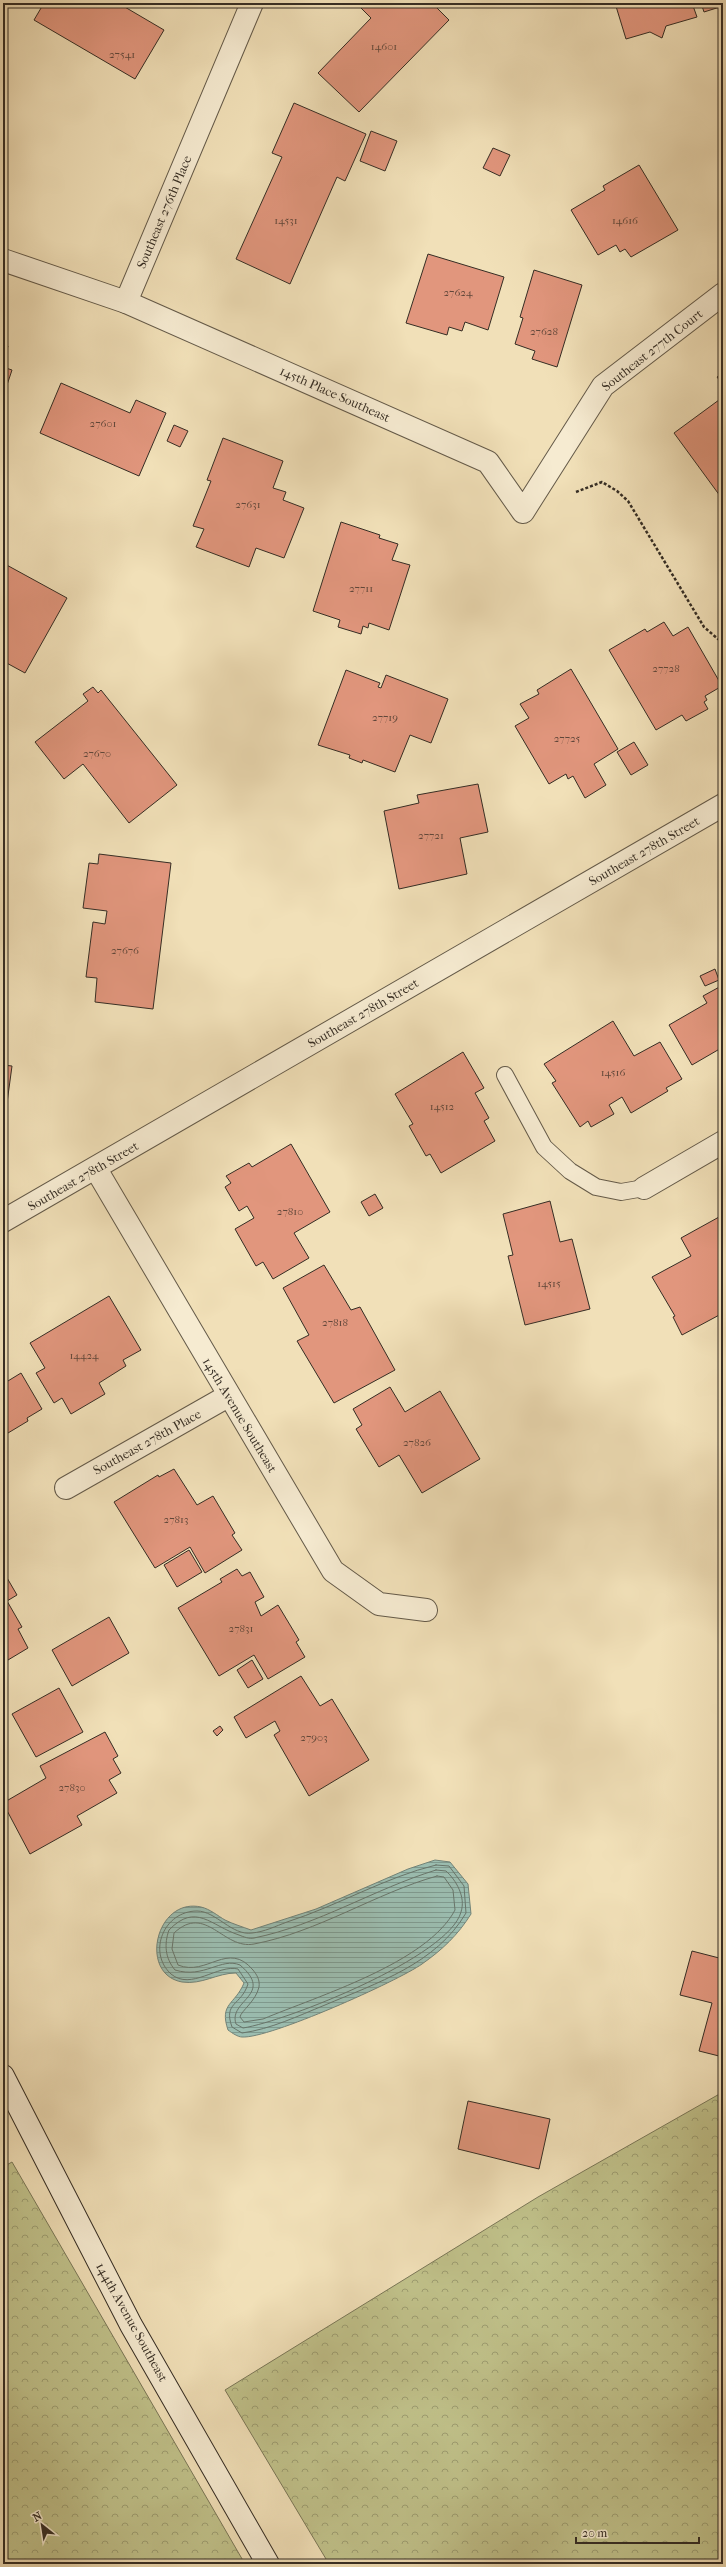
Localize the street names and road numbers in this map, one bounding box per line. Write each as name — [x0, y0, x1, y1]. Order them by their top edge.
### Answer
street label: Southeast 276th Place — [133, 153, 195, 271]
street label: Southeast 277th Court — [599, 306, 706, 394]
street label: 145th Place Southeast — [278, 363, 393, 425]
street label: Southeast 278th Street — [586, 813, 702, 889]
street label: Southeast 278th Street — [305, 975, 421, 1051]
street label: Southeast 278th Street — [25, 1138, 141, 1214]
street label: 145th Avenue Southeast — [200, 1355, 280, 1475]
street label: Southeast 278th Place — [91, 1406, 204, 1478]
street label: 144th Avenue Southeast — [93, 2260, 171, 2384]

